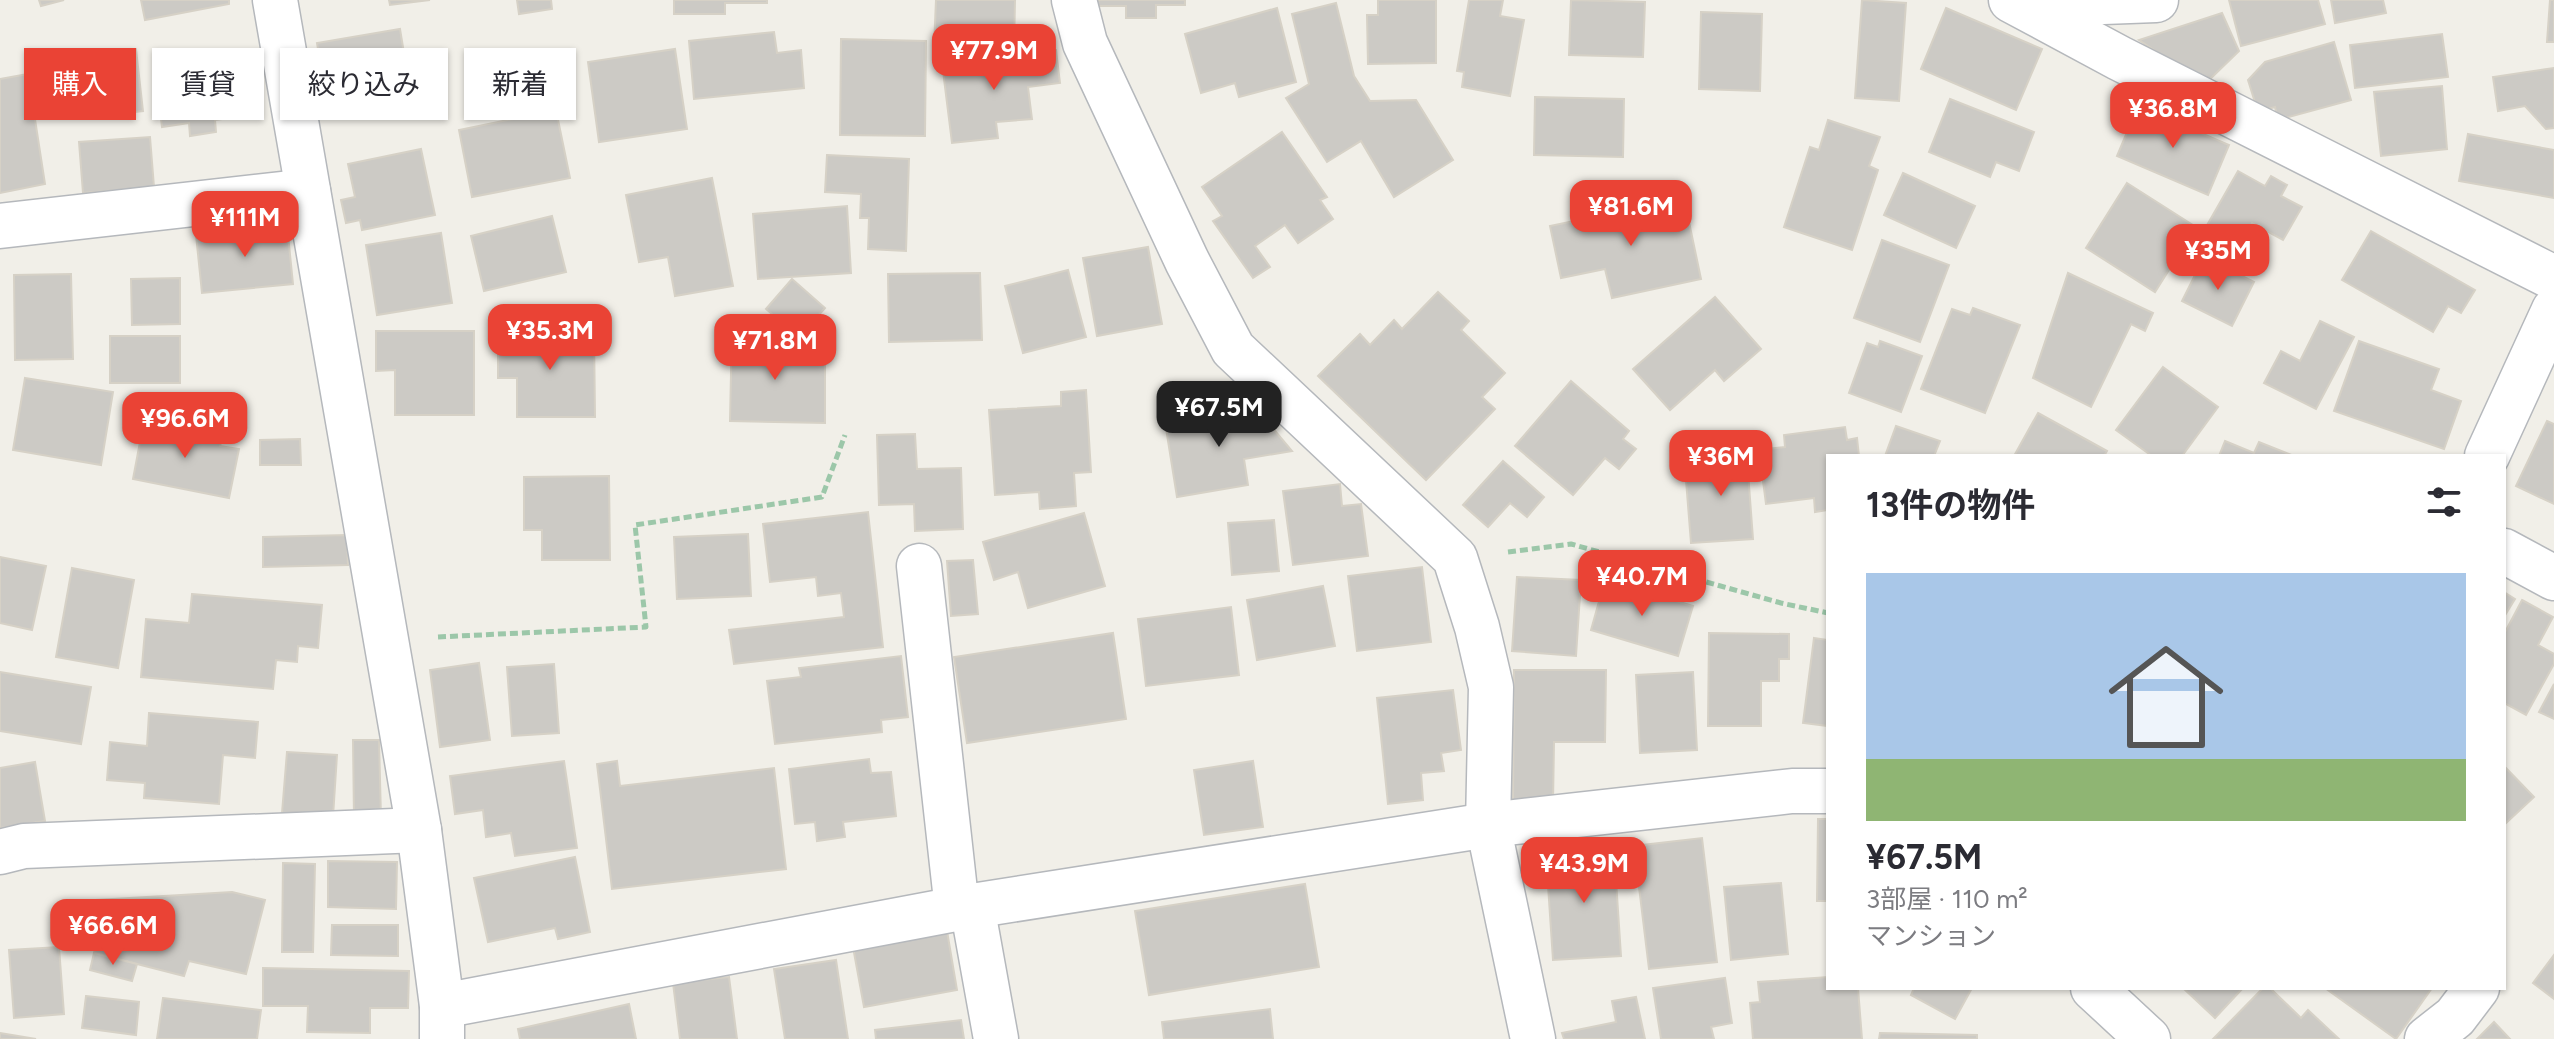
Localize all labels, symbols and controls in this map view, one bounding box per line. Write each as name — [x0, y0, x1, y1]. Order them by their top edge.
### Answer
pin: ¥77.9M — [929, 24, 1059, 92]
text: ¥77.9M — [950, 34, 1038, 66]
chip: 購入 — [24, 48, 136, 120]
chip: 賃貸 — [152, 48, 264, 120]
chip: 絞り込み — [280, 48, 448, 120]
chip: 新着 — [464, 48, 576, 120]
pin: ¥36.8M — [2108, 82, 2238, 150]
text: ¥36.8M — [2128, 92, 2218, 124]
pin: ¥81.6M — [1566, 180, 1696, 248]
text: ¥81.6M — [1588, 190, 1674, 222]
pin: ¥111M — [189, 191, 301, 259]
text: ¥111M — [210, 201, 280, 233]
pin: ¥35M — [2171, 224, 2265, 292]
text: ¥35M — [2184, 234, 2252, 266]
pin: ¥35.3M — [485, 304, 615, 372]
text: ¥35.3M — [506, 314, 594, 346]
pin: ¥71.8M — [710, 314, 840, 382]
text: ¥71.8M — [732, 324, 818, 356]
pin: ¥67.5M — [1154, 381, 1284, 449]
text: ¥67.5M — [1175, 391, 1263, 423]
pin: ¥96.6M — [120, 392, 250, 460]
text: ¥96.6M — [140, 402, 230, 434]
pin: ¥36M — [1674, 430, 1768, 498]
text: ¥36M — [1687, 440, 1755, 472]
icon: filters — [2422, 480, 2466, 524]
text: 13件の物件 — [1866, 485, 2035, 526]
pin: ¥40.7M — [1577, 550, 1707, 618]
text: ¥40.7M — [1596, 560, 1688, 592]
icon: home — [2094, 625, 2238, 769]
pin: ¥43.9M — [1519, 837, 1649, 905]
text: ¥67.5M — [1866, 837, 1982, 878]
text: ¥43.9M — [1539, 847, 1629, 879]
text: 3部屋 · 110 m² — [1866, 883, 2028, 915]
pin: ¥66.6M — [48, 899, 178, 967]
text: ¥66.6M — [68, 909, 158, 941]
text: マンション — [1866, 920, 1996, 952]

